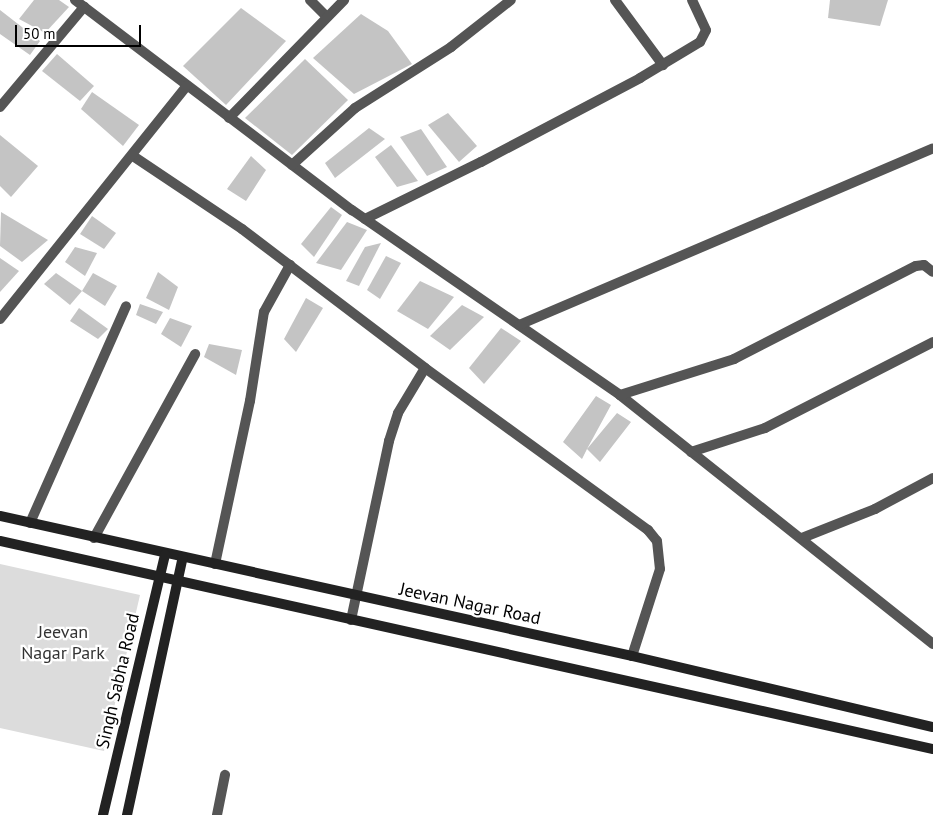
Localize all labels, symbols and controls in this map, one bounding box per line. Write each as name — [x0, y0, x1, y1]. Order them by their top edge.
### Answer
scale bar — [18, 15, 144, 47]
text: 50 m — [23, 24, 56, 43]
street label: Jeevan Nagar Road — [397, 578, 543, 630]
street label: Singh Sabha Road — [92, 611, 144, 751]
park label: Jeevan Nagar Park — [21, 622, 105, 664]

